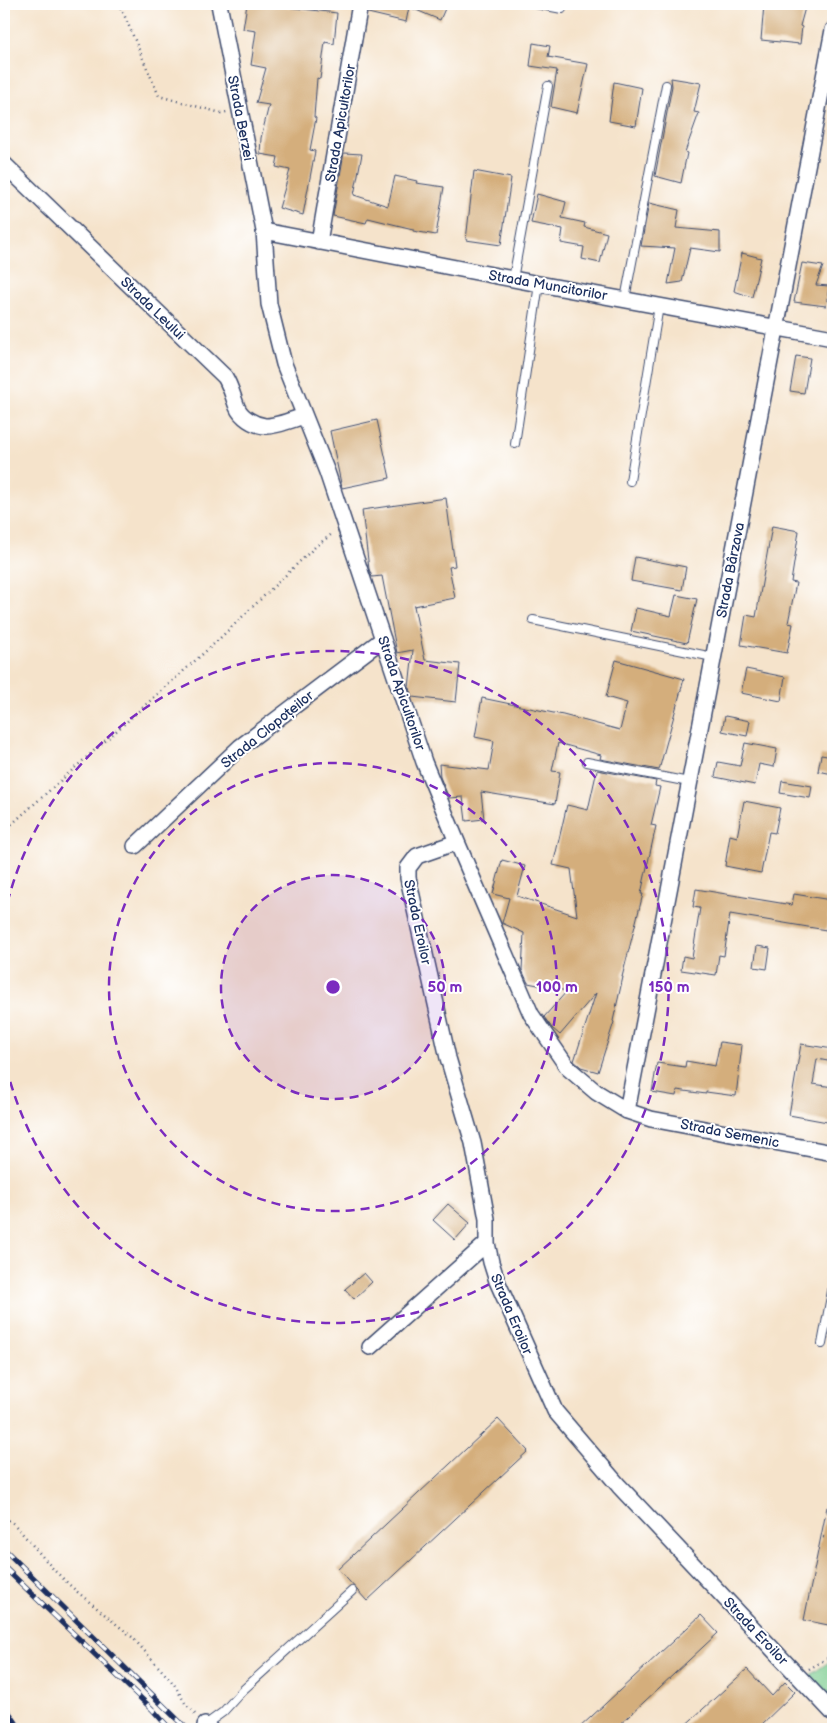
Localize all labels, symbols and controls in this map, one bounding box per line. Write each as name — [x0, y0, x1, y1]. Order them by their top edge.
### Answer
street label: Strada Apicultorilor — [322, 62, 359, 184]
street label: Strada Berzei — [224, 74, 257, 162]
street label: Strada Muncitorilor — [487, 267, 609, 304]
street label: Strada Leului — [117, 273, 188, 343]
street label: Strada Bârzava — [713, 521, 748, 619]
street label: Strada Apicultorilor — [374, 634, 429, 753]
street label: Strada Clopoțeilor — [218, 686, 318, 772]
street label: Strada Eroilor — [400, 878, 435, 967]
centre of rings — [324, 978, 342, 996]
text: 50 m — [428, 978, 463, 997]
text: 100 m — [536, 978, 578, 997]
text: 150 m — [648, 978, 690, 997]
street label: Strada Semenic — [679, 1116, 781, 1151]
street label: Strada Eroilor — [487, 1271, 537, 1358]
street label: Strada Eroilor — [720, 1594, 792, 1669]

